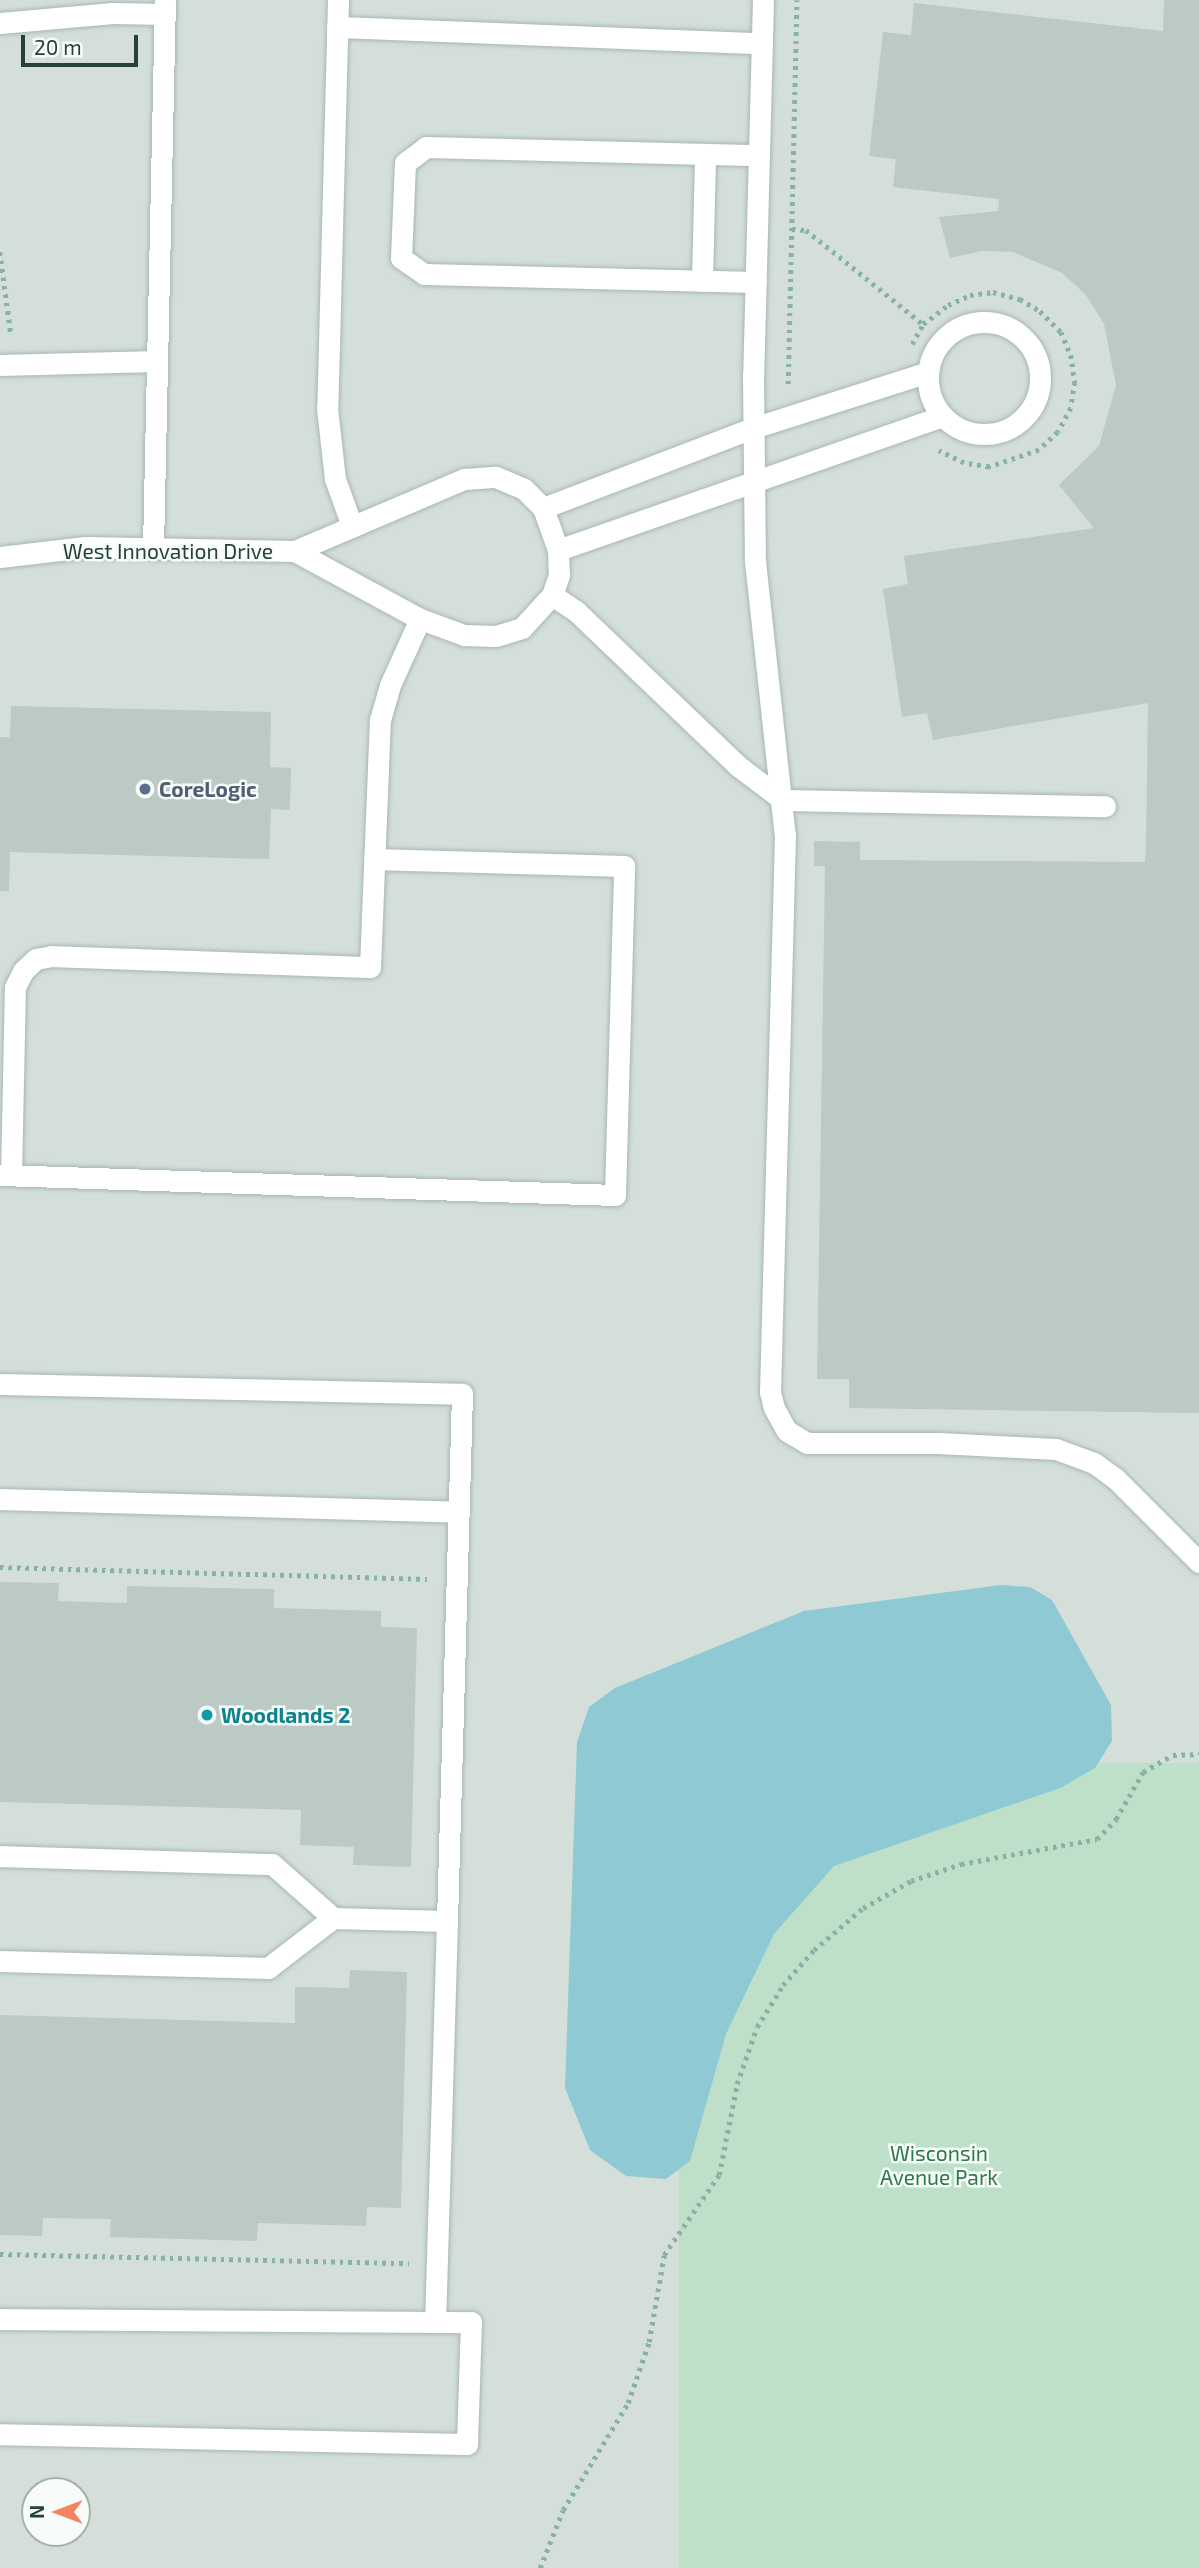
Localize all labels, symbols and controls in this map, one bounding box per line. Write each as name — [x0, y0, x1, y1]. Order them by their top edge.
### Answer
scale bar — [24, 21, 142, 65]
text: 20 m — [34, 34, 82, 59]
street label: West Innovation Drive — [63, 538, 273, 564]
place label: CoreLogic — [159, 776, 257, 802]
marker: CoreLogic — [137, 781, 153, 797]
place label: Woodlands 2 — [221, 1702, 350, 1728]
marker: Woodlands 2 — [199, 1707, 215, 1723]
park label: Wisconsin Avenue Park — [880, 2140, 998, 2190]
north arrow — [21, 2477, 91, 2547]
text: N — [25, 2505, 48, 2519]

